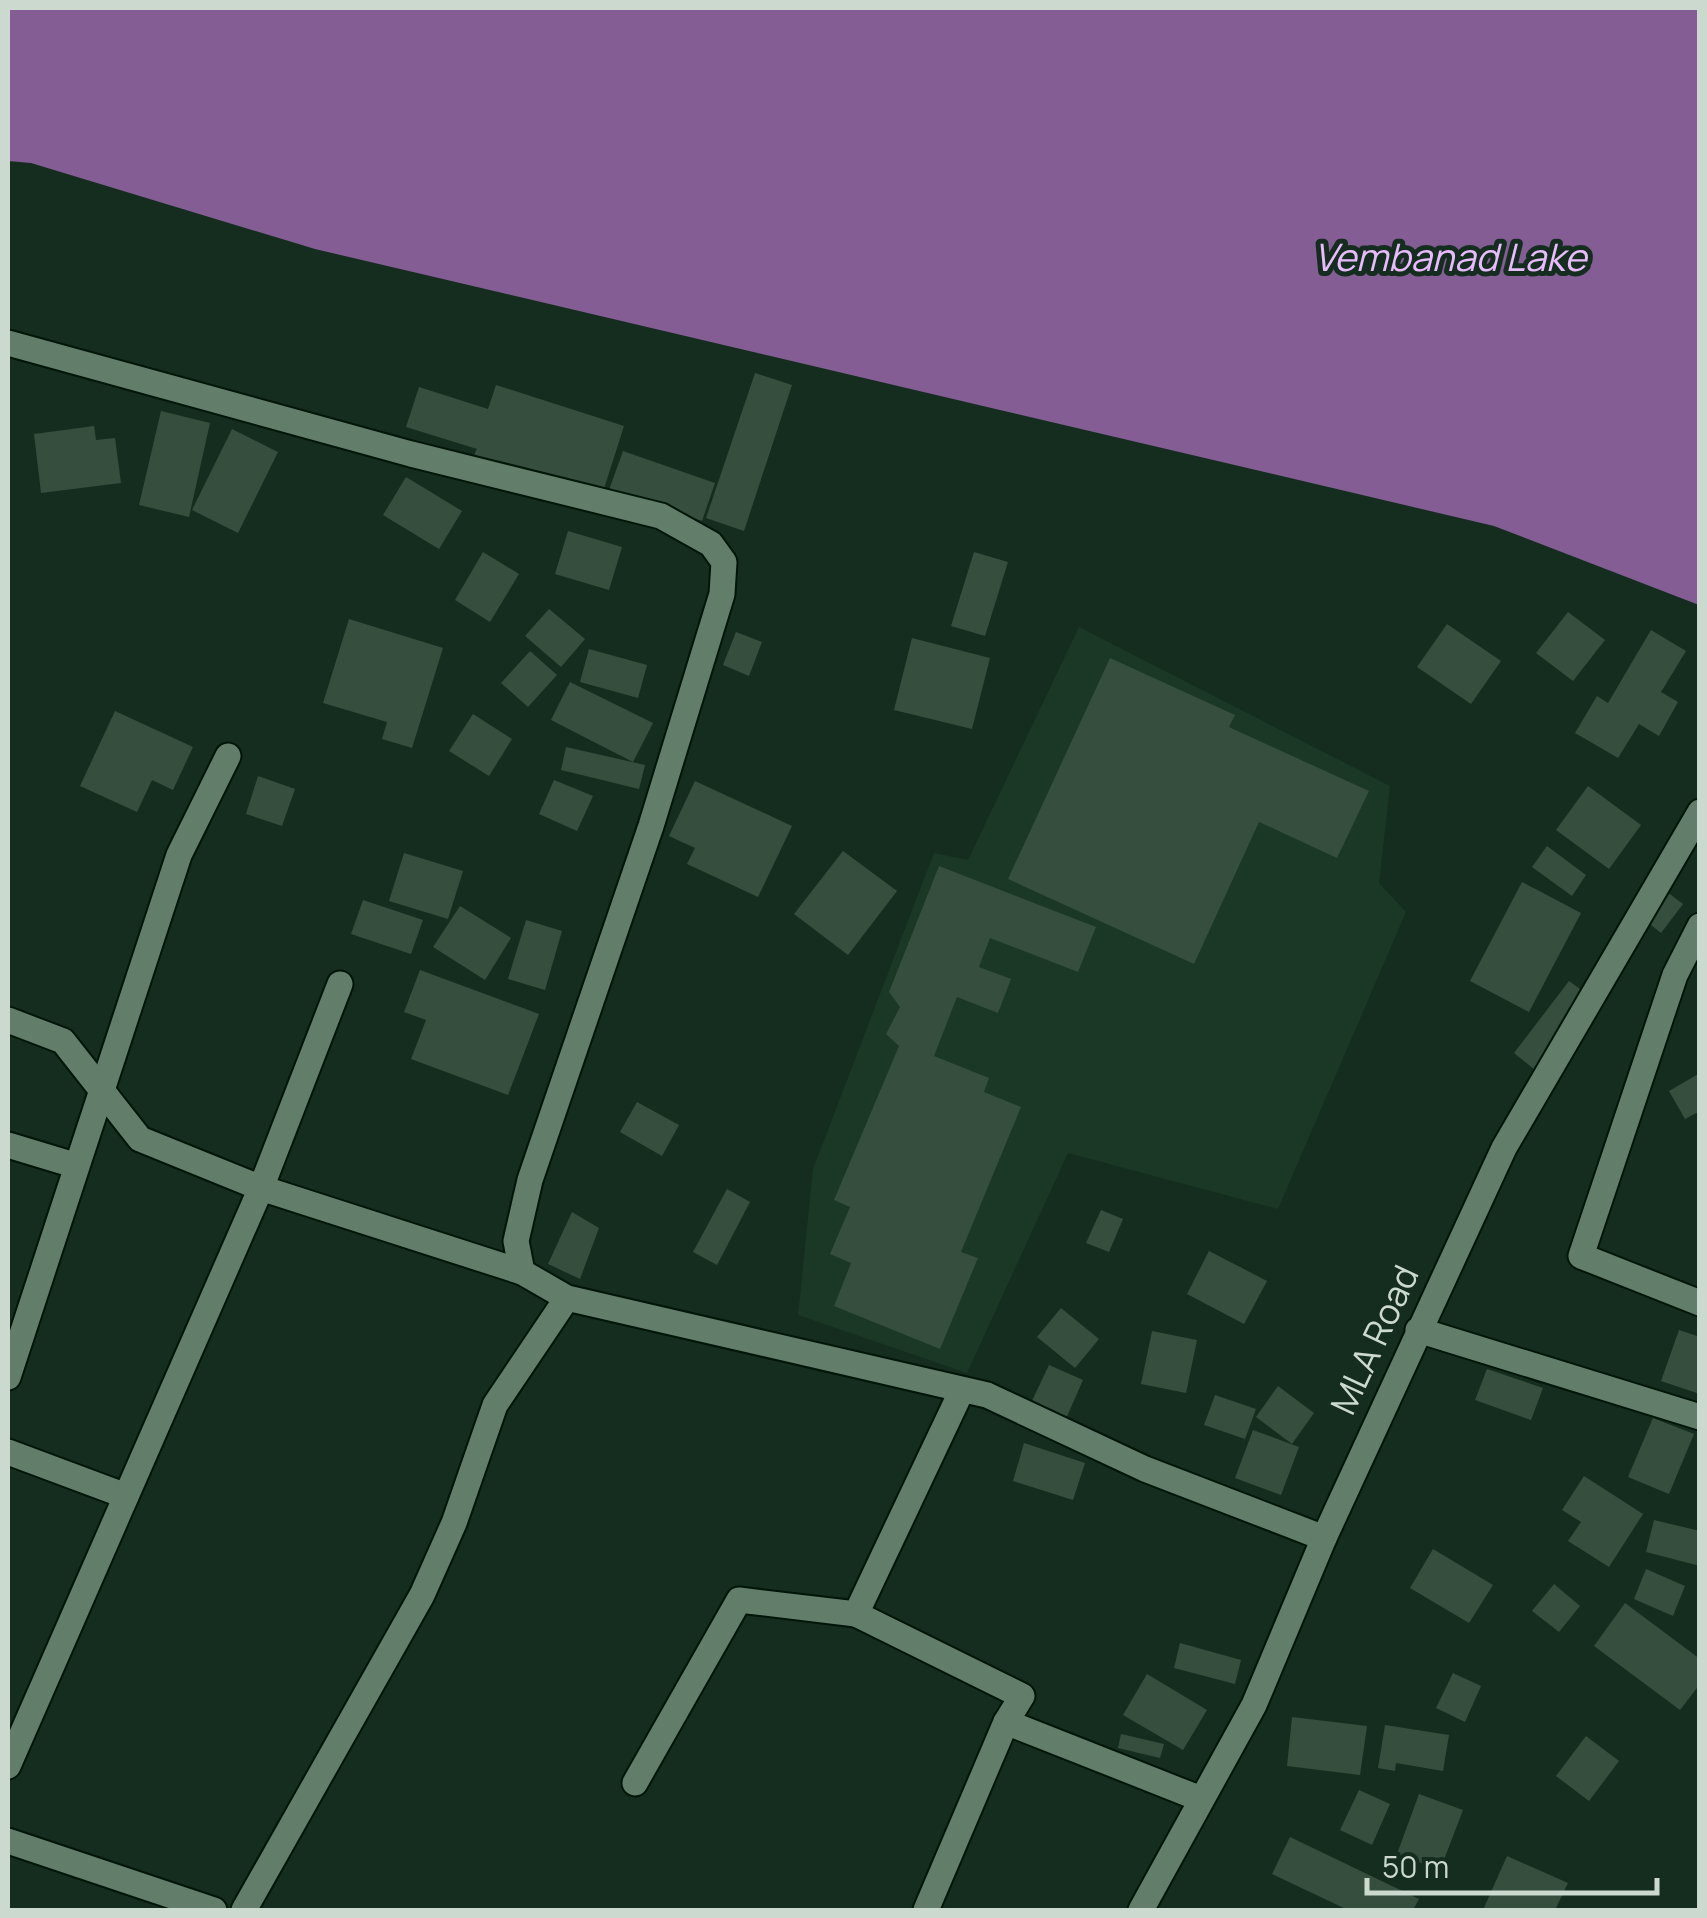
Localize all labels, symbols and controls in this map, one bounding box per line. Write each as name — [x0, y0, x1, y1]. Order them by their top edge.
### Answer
water label: Vembanad Lake — [1313, 230, 1589, 282]
street label: MLA Road — [1319, 1257, 1430, 1422]
scale bar — [1367, 1833, 1657, 1895]
text: 50 m — [1382, 1846, 1449, 1887]

